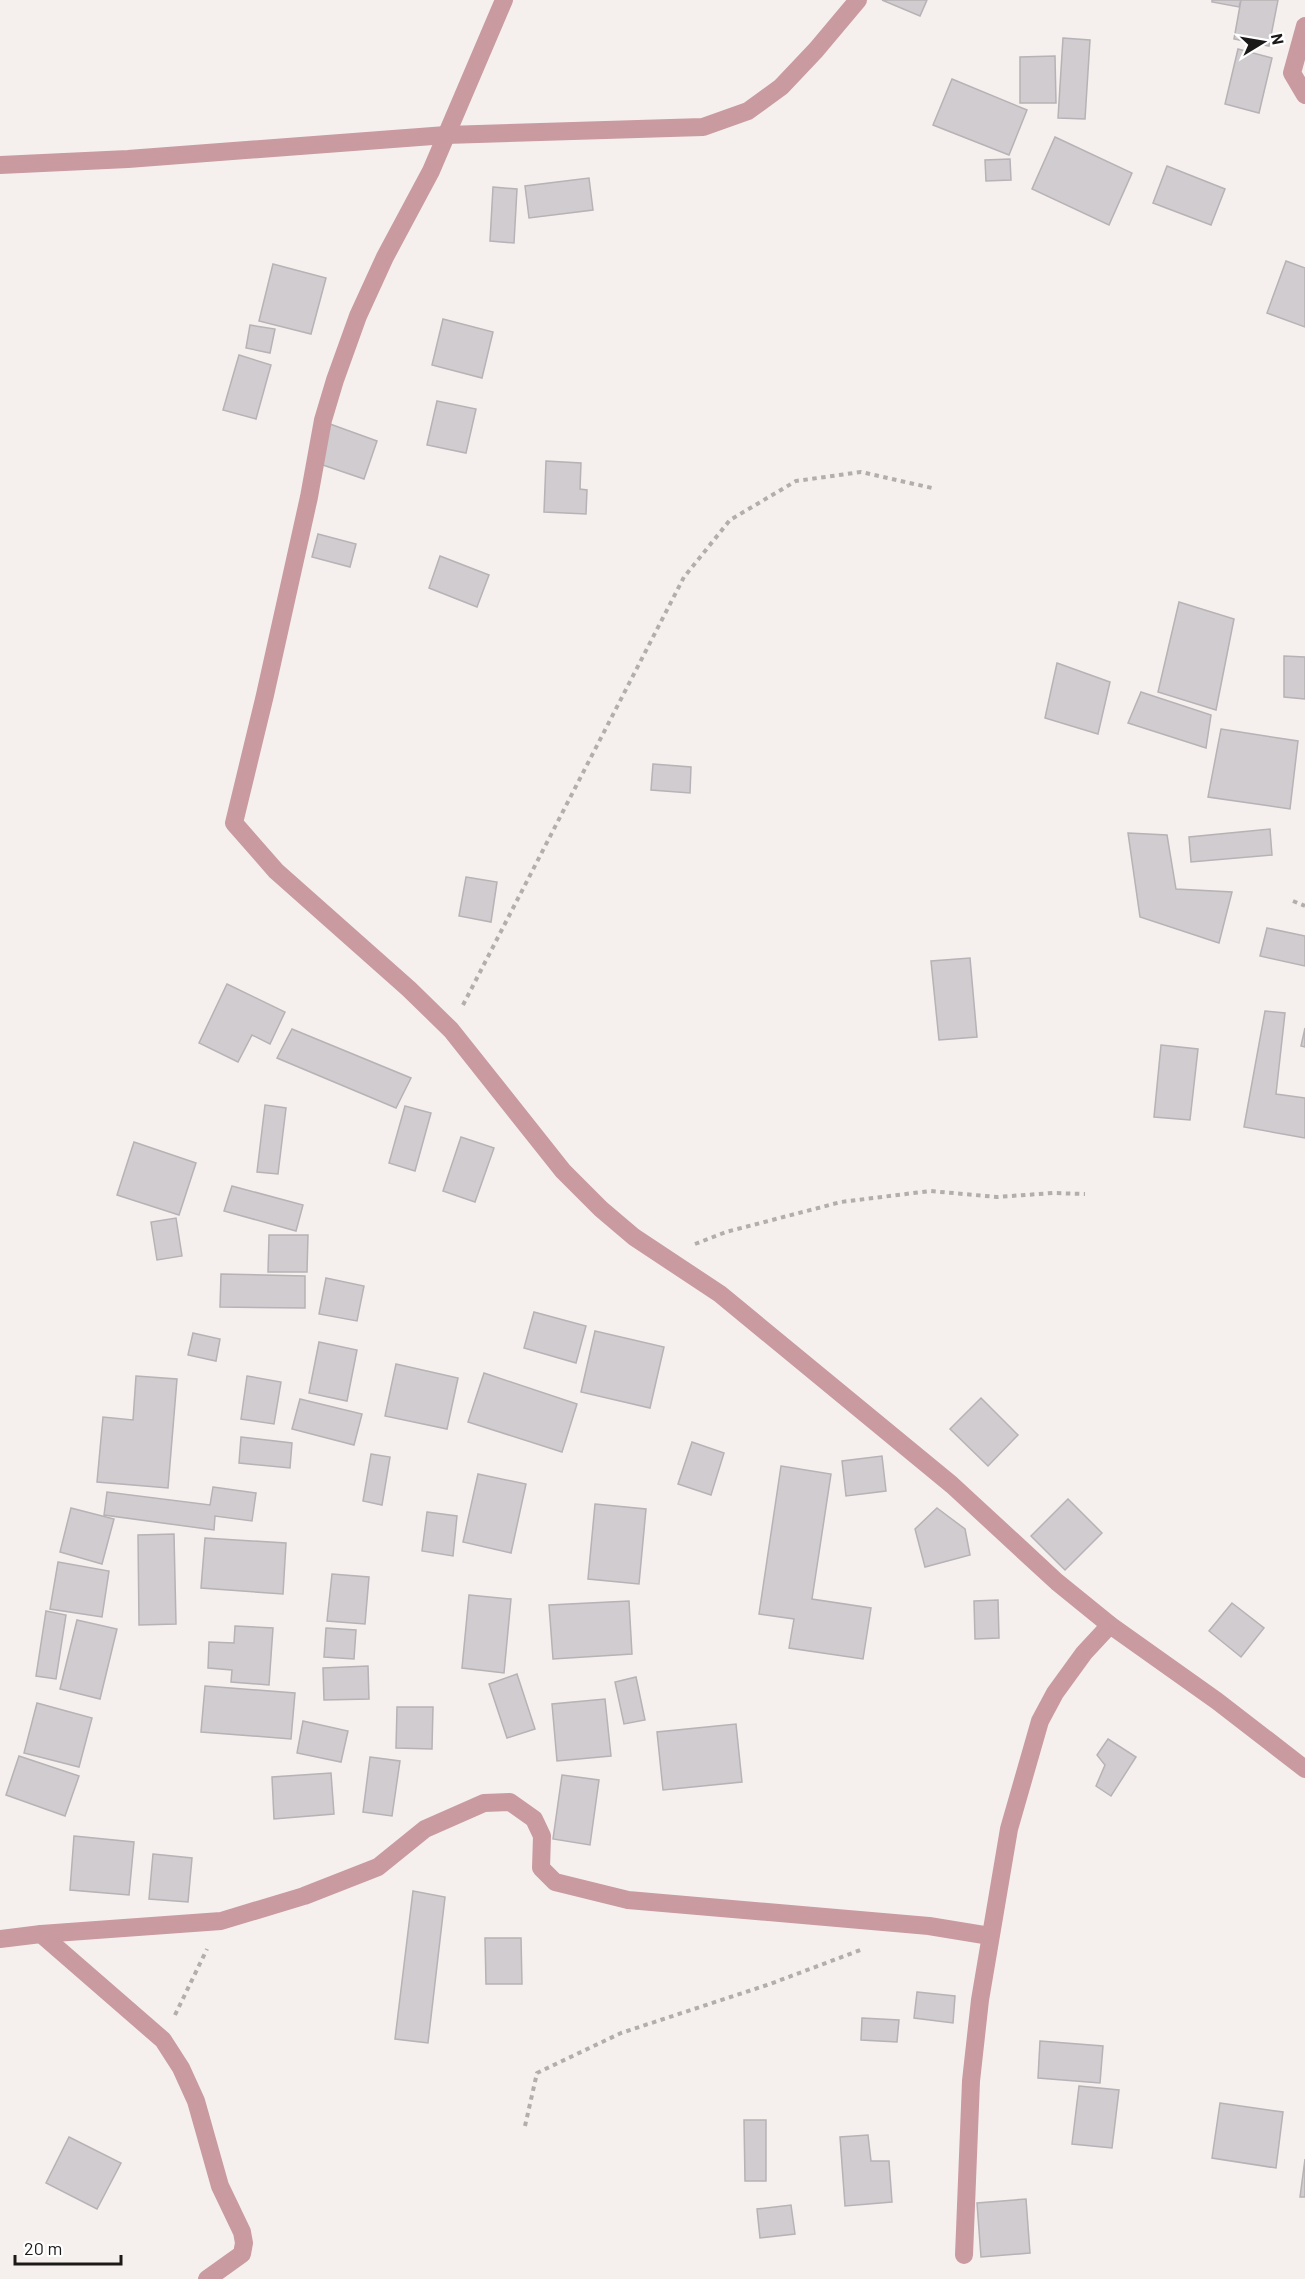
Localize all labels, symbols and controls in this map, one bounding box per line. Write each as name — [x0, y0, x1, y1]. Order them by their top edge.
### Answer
north arrow — [1233, 12, 1293, 72]
text: N — [1268, 32, 1289, 46]
scale bar — [15, 2228, 122, 2266]
text: 20 m — [24, 2237, 62, 2259]

